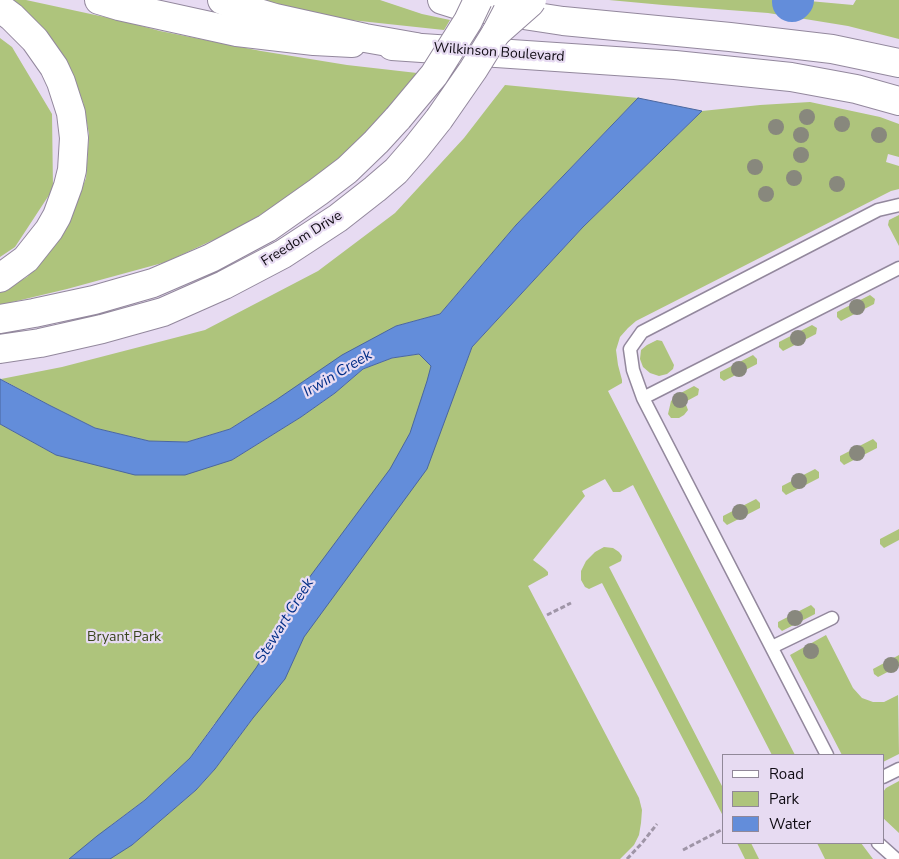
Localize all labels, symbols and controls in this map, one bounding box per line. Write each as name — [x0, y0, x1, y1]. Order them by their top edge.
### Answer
street label: Wilkinson Boulevard — [433, 40, 565, 66]
street label: Freedom Drive — [259, 207, 345, 271]
water label: Irwin Creek — [300, 346, 376, 402]
water label: Stewart Creek — [252, 575, 318, 667]
park label: Bryant Park — [87, 630, 161, 646]
legend — [722, 754, 884, 844]
text: Road — [769, 764, 804, 784]
text: Park — [769, 789, 799, 809]
text: Water — [769, 814, 811, 834]

